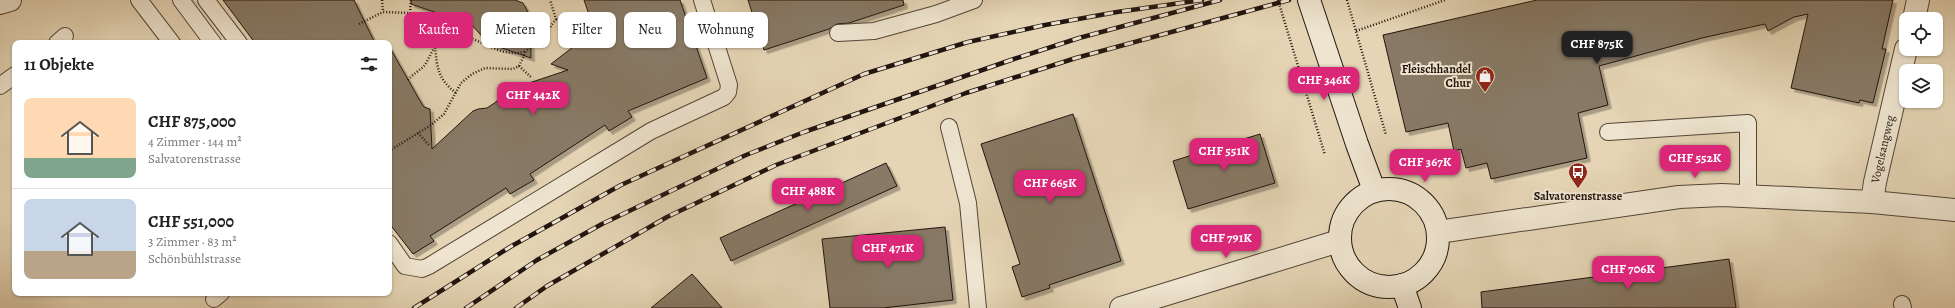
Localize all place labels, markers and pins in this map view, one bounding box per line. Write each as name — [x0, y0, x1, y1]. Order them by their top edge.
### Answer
pin: CHF 875K — [1556, 31, 1638, 65]
place label: Fleischhandel Chur — [1402, 61, 1472, 91]
shop icon: Fleischhandel Chur — [1474, 65, 1496, 93]
pin: CHF 346K — [1283, 67, 1365, 101]
pin: CHF 442K — [492, 82, 574, 116]
pin: CHF 551K — [1183, 138, 1265, 172]
pin: CHF 552K — [1654, 145, 1736, 179]
pin: CHF 367K — [1384, 149, 1466, 183]
bus stop icon: Salvatorenstrasse — [1567, 161, 1589, 189]
pin: CHF 665K — [1009, 170, 1091, 204]
pin: CHF 488K — [767, 178, 849, 212]
place label: Salvatorenstrasse — [1534, 188, 1623, 204]
pin: CHF 791K — [1185, 225, 1267, 259]
pin: CHF 471K — [847, 235, 929, 269]
pin: CHF 706K — [1587, 256, 1669, 290]

